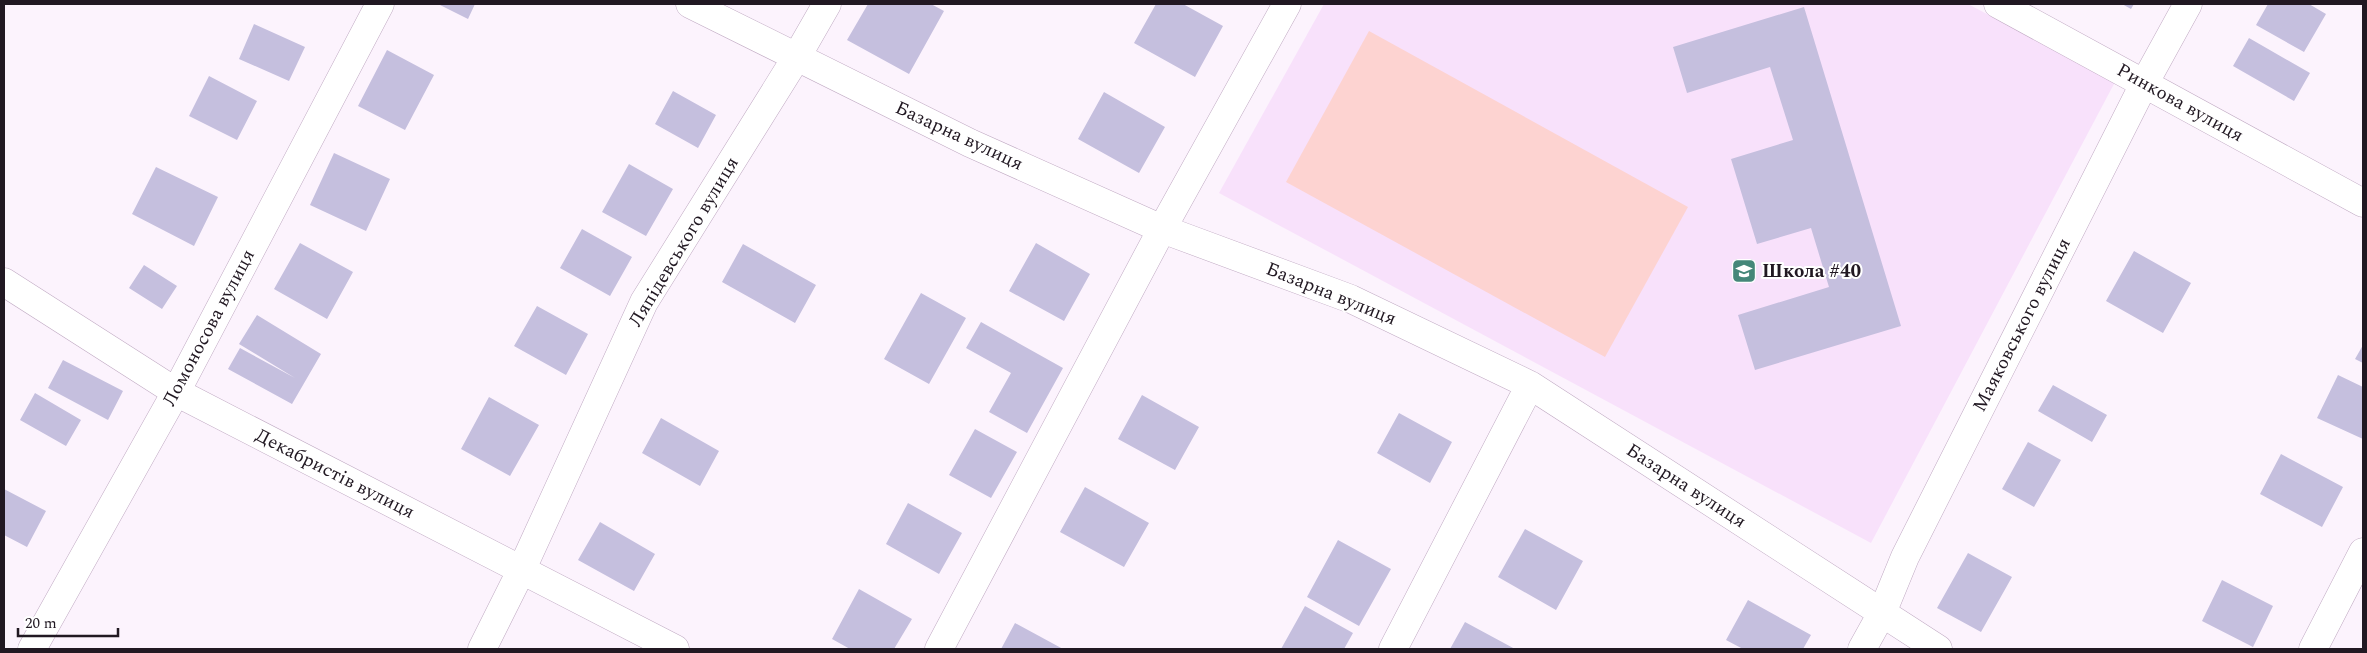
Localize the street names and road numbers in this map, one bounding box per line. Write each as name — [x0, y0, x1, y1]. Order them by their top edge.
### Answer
street label: Ринкова вулиця — [2111, 56, 2249, 150]
street label: Базарна вулиця — [890, 94, 1028, 178]
street label: Ляпідевського вулиця — [622, 151, 746, 333]
street label: Маяковського вулиця — [1965, 233, 2079, 417]
street label: Ломоносова вулиця — [155, 244, 263, 412]
street label: Базарна вулиця — [1261, 255, 1401, 333]
street label: Декабристів вулиця — [250, 421, 420, 527]
street label: Базарна вулиця — [1620, 436, 1752, 536]

